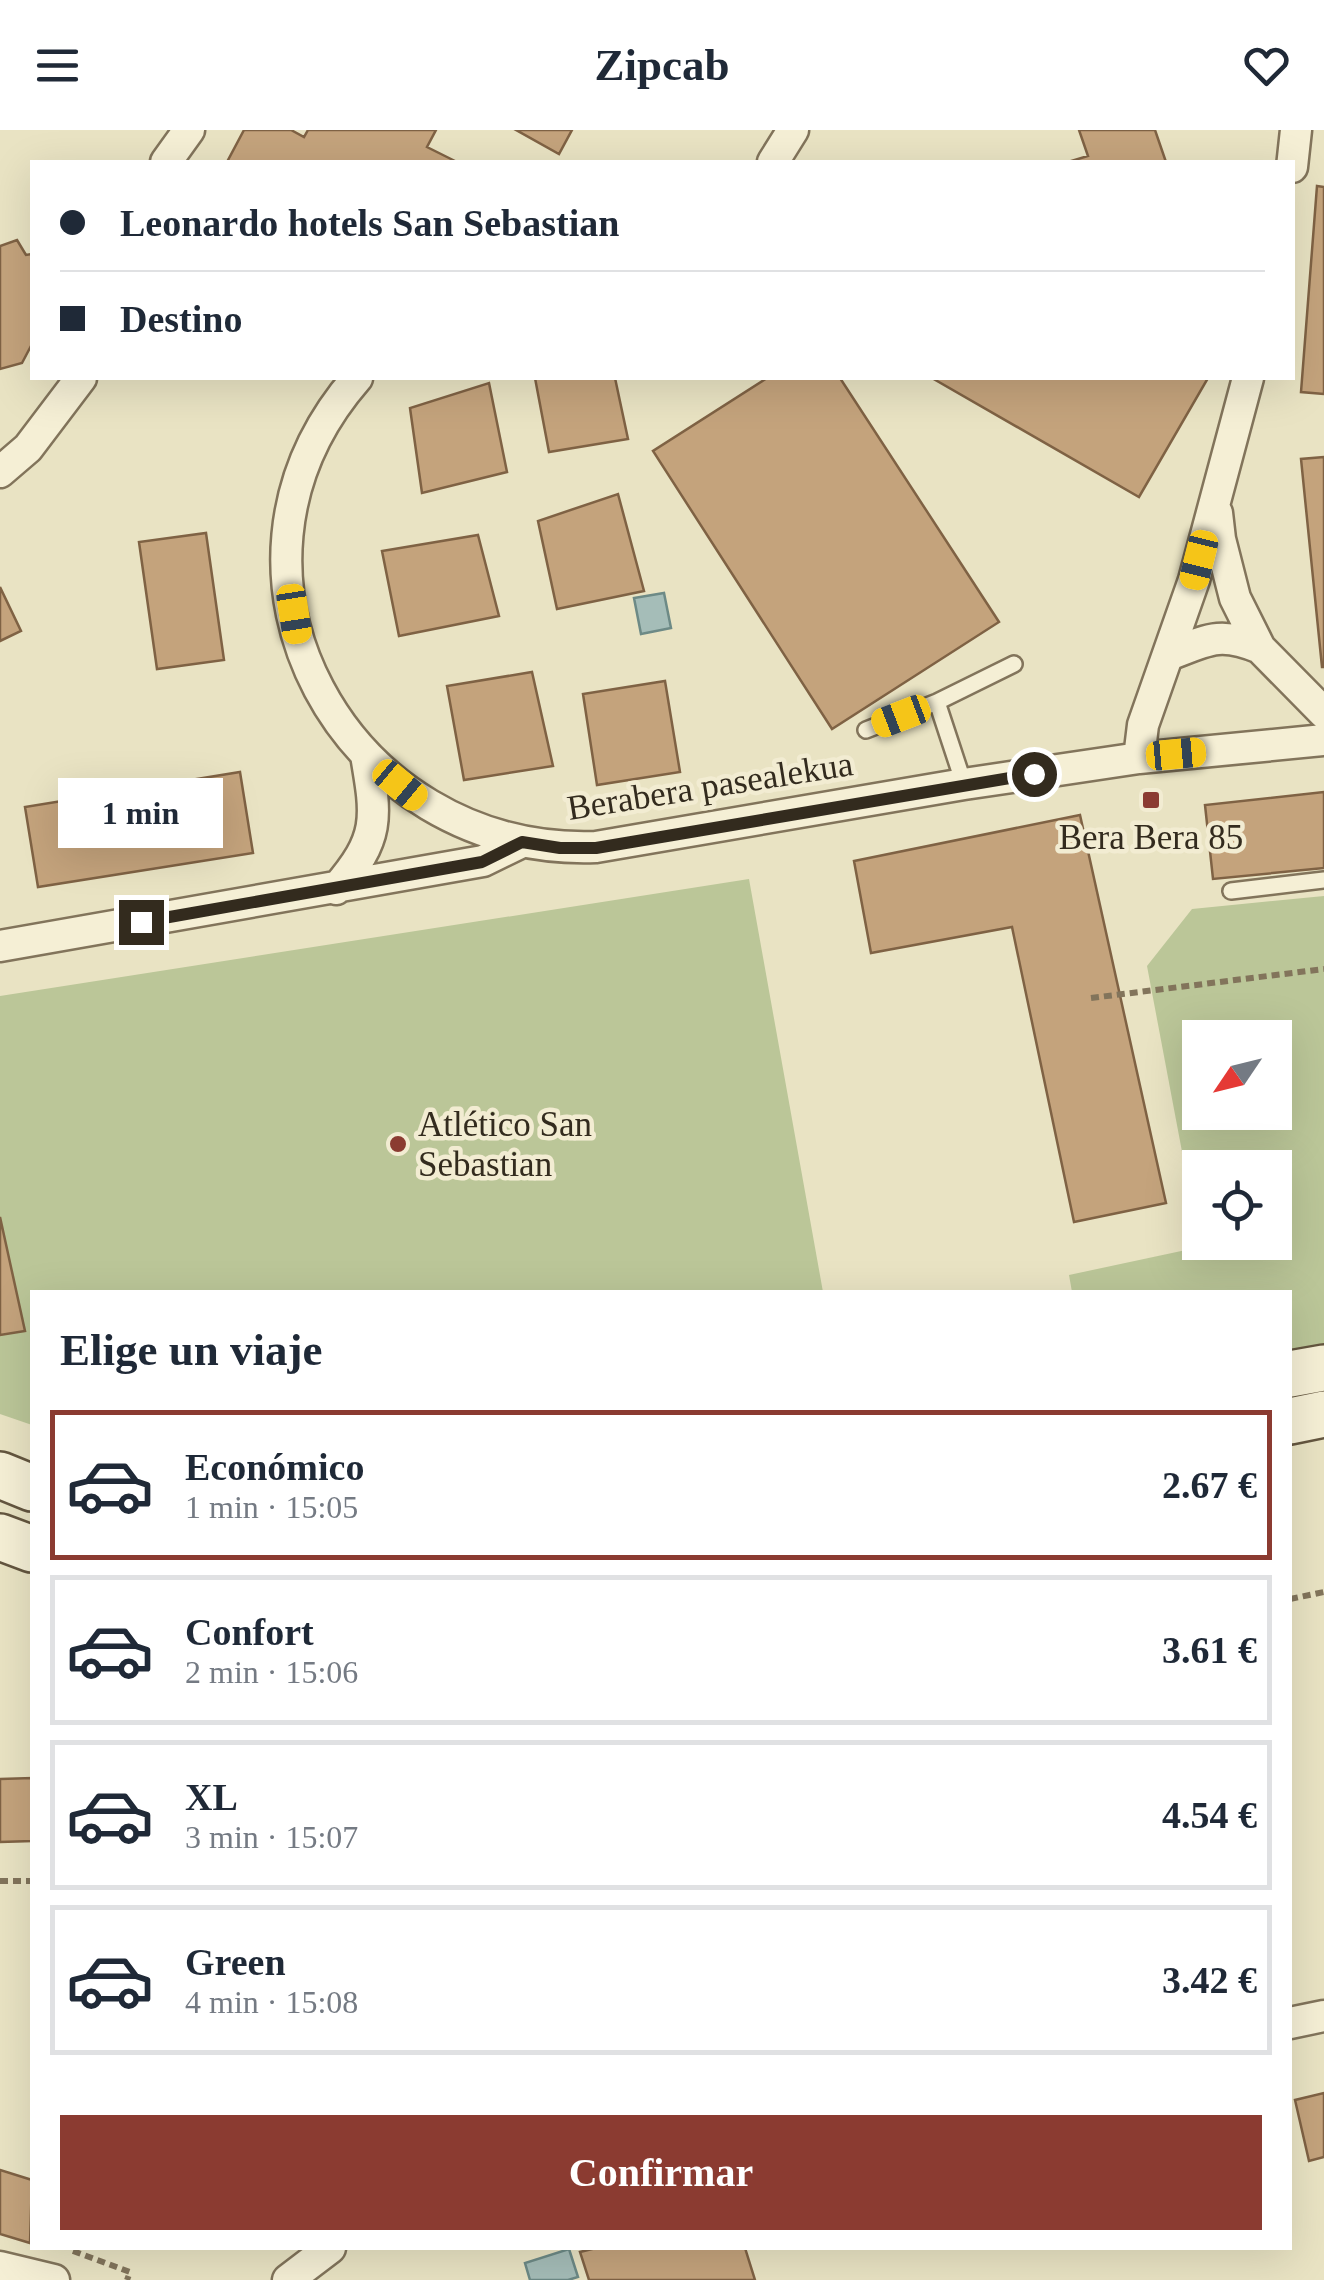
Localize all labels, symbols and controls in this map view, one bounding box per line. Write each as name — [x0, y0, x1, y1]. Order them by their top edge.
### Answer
icon: menu — [30, 38, 85, 93]
icon: heart — [1239, 38, 1294, 93]
text: Zipcab — [594, 40, 730, 90]
text: Leonardo hotels San Sebastian — [120, 202, 619, 244]
text: Destino — [120, 298, 242, 340]
car — [1177, 527, 1221, 593]
car — [274, 582, 314, 646]
car — [868, 691, 934, 741]
car — [1145, 736, 1207, 772]
street label: Berabera pasealekua — [564, 744, 856, 828]
route start — [1012, 752, 1057, 797]
car — [367, 754, 433, 816]
callout: 1 min — [58, 777, 224, 847]
marker: Bera Bera 85 — [1140, 789, 1162, 811]
text: 1 min — [102, 795, 179, 831]
place label: Bera Bera 85 — [1059, 818, 1243, 857]
route end — [119, 900, 164, 945]
north arrow — [1182, 1020, 1292, 1130]
map controls — [1182, 1020, 1292, 1260]
place label: Atlético San Sebastian — [418, 1105, 592, 1184]
marker: Atlético San Sebastian — [387, 1133, 409, 1155]
button: locate — [1182, 1150, 1292, 1260]
text: Elige un viaje — [60, 1325, 323, 1375]
icon: car — [65, 1440, 155, 1530]
text: Económico — [185, 1446, 364, 1488]
text: 2.67 € — [1162, 1464, 1257, 1506]
text: 1 min · 15:05 — [185, 1489, 358, 1525]
icon: car — [65, 1605, 155, 1695]
text: Confort — [185, 1611, 314, 1653]
text: 3.61 € — [1162, 1629, 1257, 1671]
text: 2 min · 15:06 — [185, 1654, 358, 1690]
icon: car — [65, 1770, 155, 1860]
text: XL — [185, 1776, 238, 1818]
text: 4.54 € — [1162, 1794, 1257, 1836]
text: 3 min · 15:07 — [185, 1819, 358, 1855]
icon: car — [65, 1935, 155, 2025]
text: Green — [185, 1941, 286, 1983]
text: 3.42 € — [1162, 1959, 1257, 2001]
text: 4 min · 15:08 — [185, 1984, 358, 2020]
button: Confirmar — [60, 2115, 1262, 2230]

